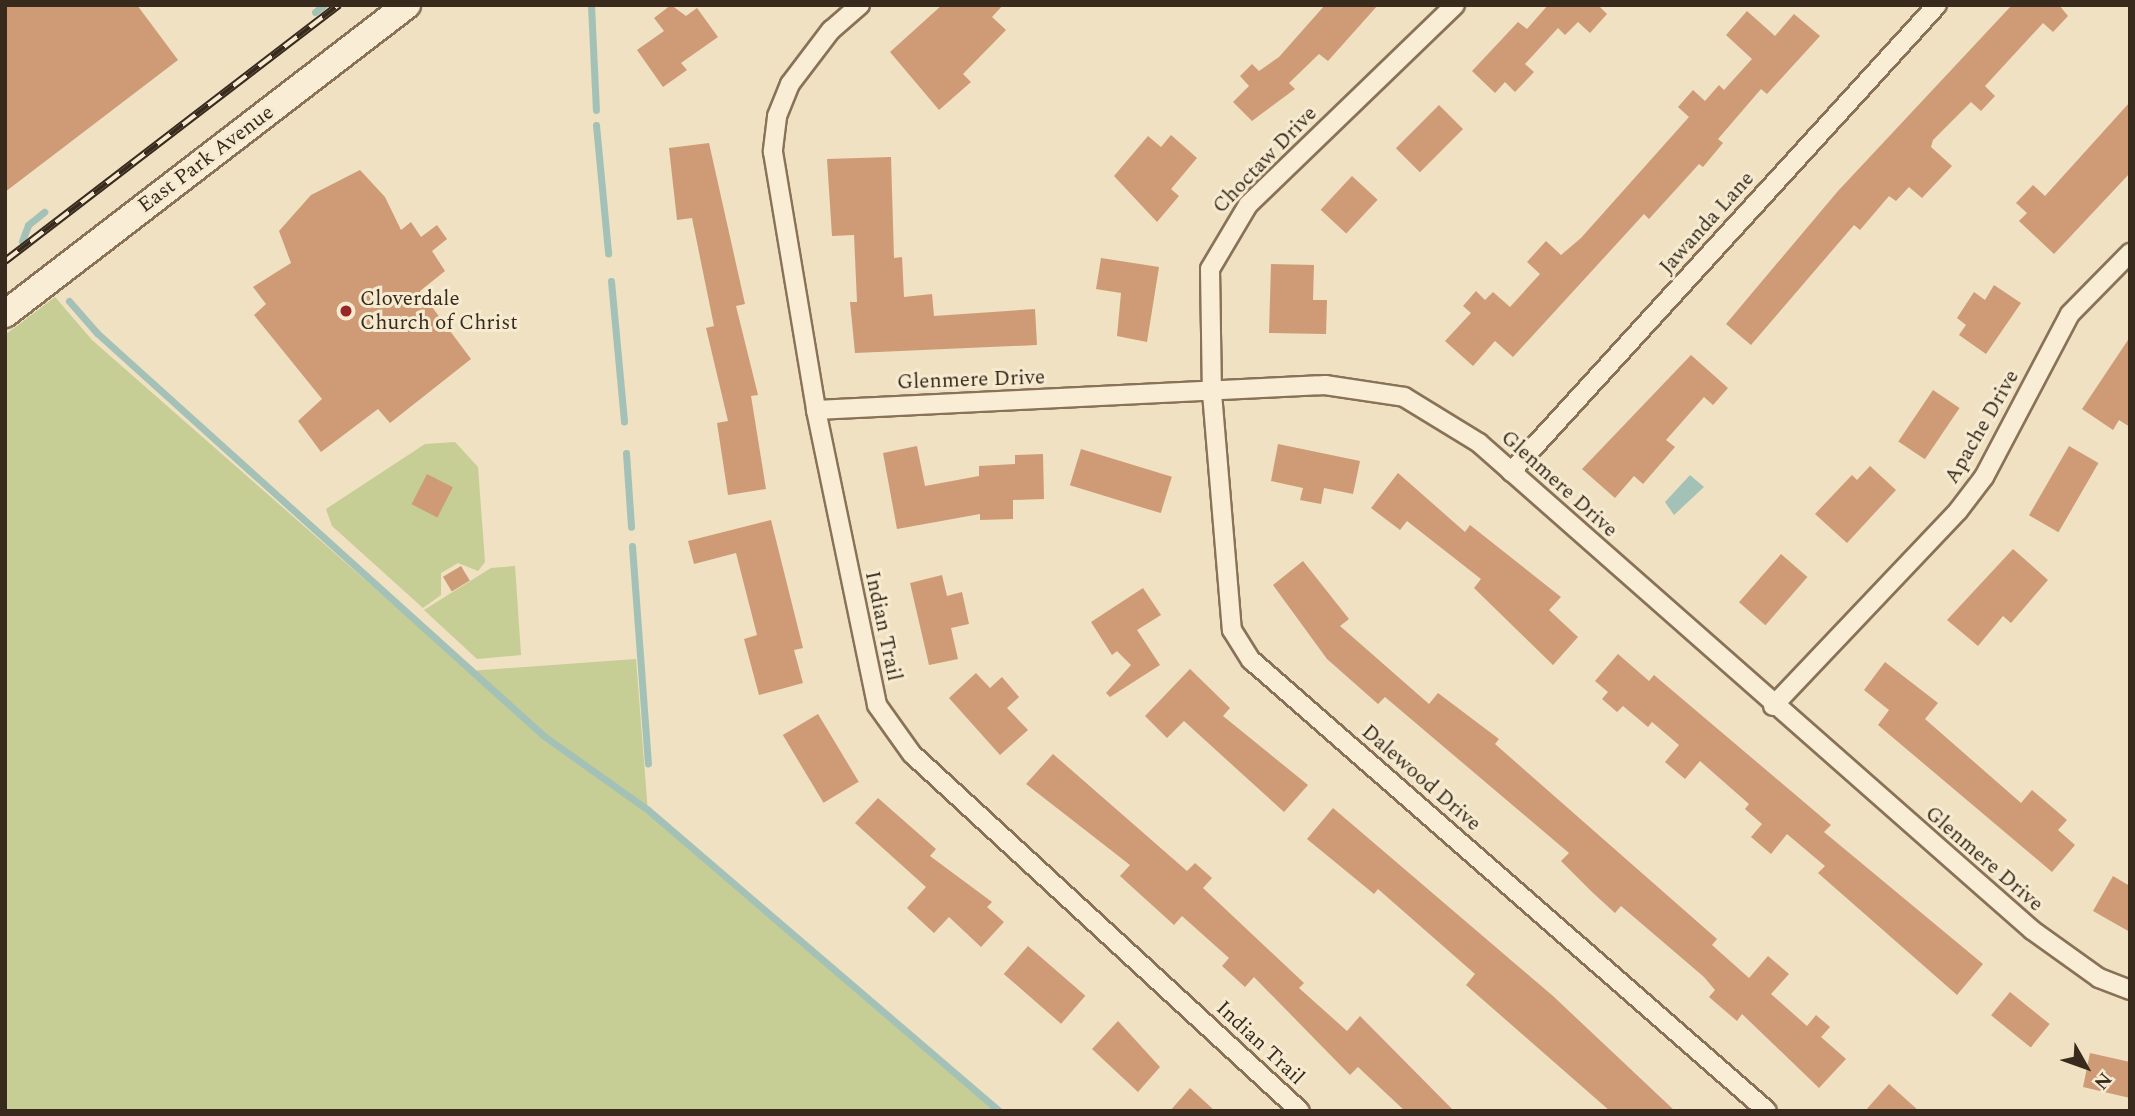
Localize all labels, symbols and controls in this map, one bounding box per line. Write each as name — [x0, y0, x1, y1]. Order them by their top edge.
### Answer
street label: East Park Avenue — [133, 100, 279, 218]
street label: Choctaw Drive — [1208, 101, 1322, 219]
street label: Jawanda Lane — [1654, 167, 1760, 279]
place label: Cloverdale Church of Christ — [360, 286, 518, 336]
marker: Cloverdale Church of Christ — [338, 303, 354, 319]
street label: Glenmere Drive — [897, 365, 1045, 395]
street label: Apache Drive — [1939, 366, 2025, 488]
street label: Glenmere Drive — [1496, 425, 1622, 543]
street label: Indian Trail — [859, 569, 907, 683]
street label: Dalewood Drive — [1356, 719, 1486, 837]
street label: Glenmere Drive — [1920, 801, 2048, 917]
street label: Indian Trail — [1211, 996, 1309, 1090]
north arrow — [2051, 1032, 2121, 1102]
text: N — [2086, 1066, 2119, 1096]

